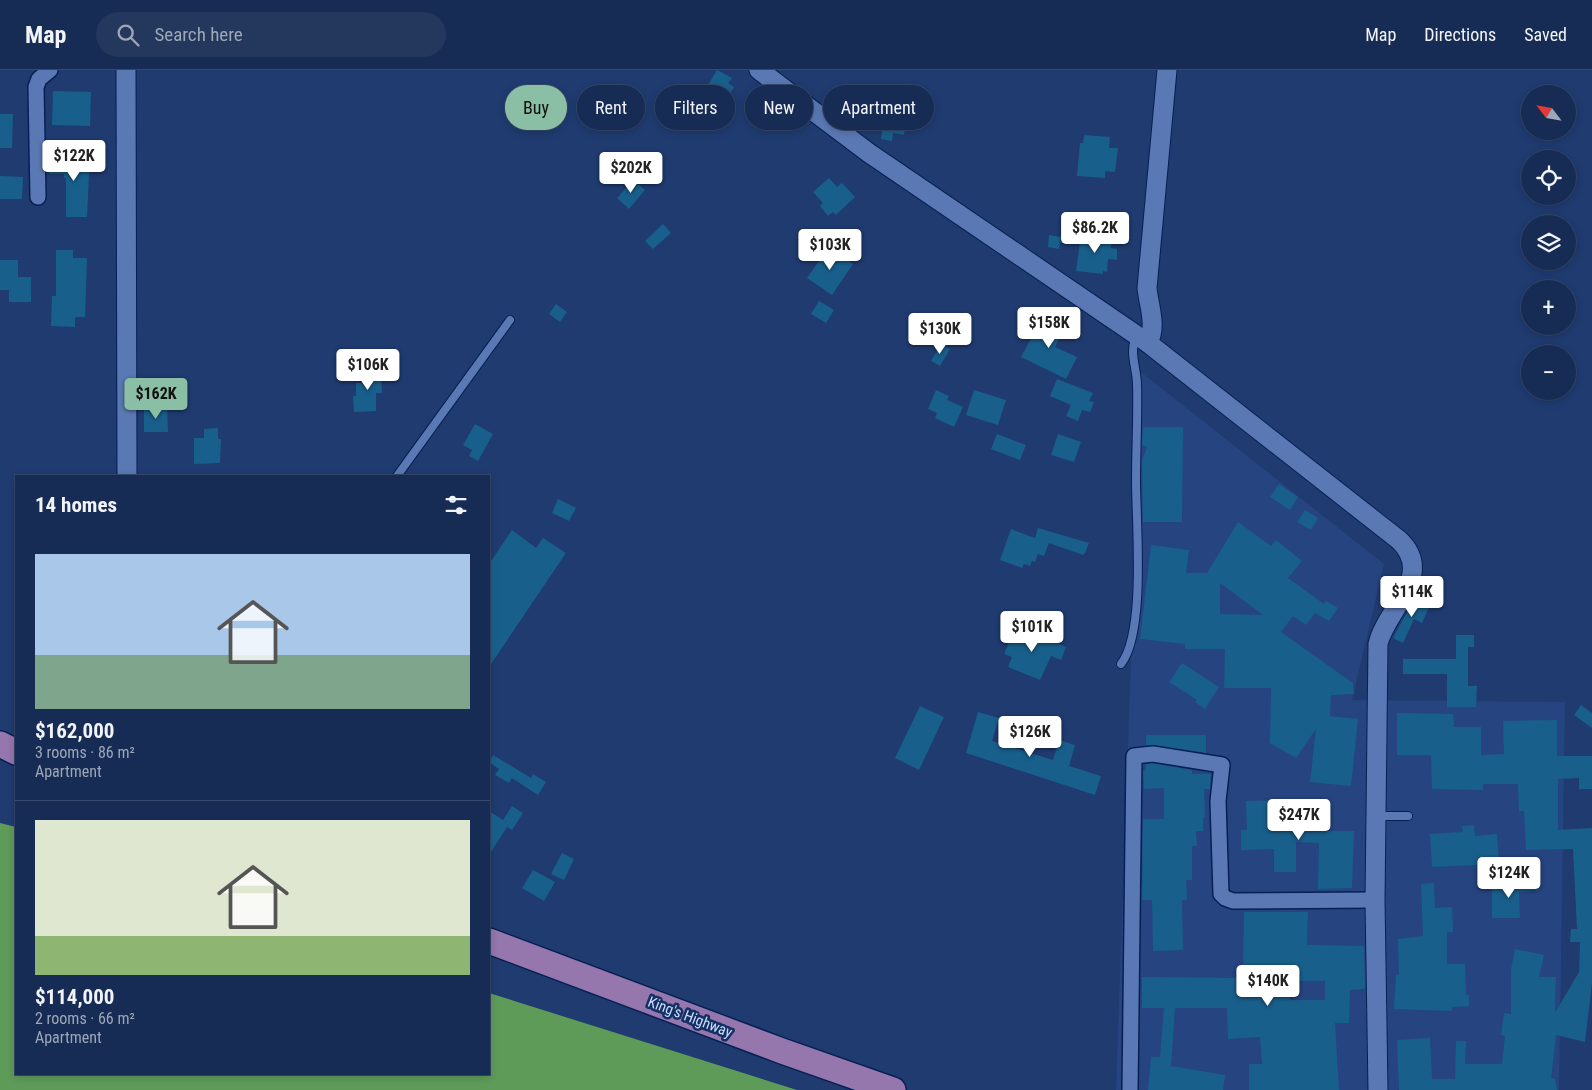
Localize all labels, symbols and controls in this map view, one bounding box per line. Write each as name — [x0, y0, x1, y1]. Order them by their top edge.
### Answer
search box — [96, 12, 446, 57]
text: Map — [25, 21, 66, 49]
icon: search — [114, 21, 142, 49]
text: Search here — [154, 23, 243, 46]
text: Map — [1365, 24, 1396, 45]
text: Directions — [1424, 24, 1496, 45]
text: Saved — [1524, 24, 1567, 45]
chip: Buy — [505, 85, 567, 130]
chip: Rent — [577, 85, 645, 130]
chip: Filters — [655, 85, 735, 130]
chip: New — [745, 85, 813, 130]
chip: Apartment — [823, 85, 934, 130]
north arrow — [1521, 85, 1576, 140]
map controls — [1521, 85, 1576, 400]
pin: $122K — [39, 140, 109, 182]
text: $122K — [53, 146, 95, 165]
button: locate — [1521, 150, 1576, 205]
pin: $202K — [596, 152, 666, 194]
text: $202K — [610, 158, 652, 177]
pin: $86.2K — [1054, 212, 1136, 254]
button: layers — [1521, 215, 1576, 270]
text: $86.2K — [1072, 218, 1118, 237]
pin: $103K — [795, 228, 865, 271]
text: $103K — [809, 235, 851, 254]
button: + — [1521, 280, 1576, 335]
pin: $158K — [1014, 306, 1084, 349]
pin: $130K — [905, 312, 975, 355]
text: $158K — [1028, 313, 1070, 332]
text: $130K — [919, 319, 961, 338]
button: − — [1521, 345, 1576, 400]
pin: $106K — [333, 348, 403, 391]
text: $106K — [347, 355, 389, 374]
pin: $162K — [121, 378, 191, 420]
text: $162K — [135, 384, 177, 403]
icon: filters — [442, 491, 470, 519]
text: 14 homes — [35, 493, 117, 517]
pin: $114K — [1377, 576, 1447, 618]
text: $114K — [1391, 582, 1433, 601]
icon: home — [208, 587, 298, 677]
pin: $101K — [997, 610, 1067, 653]
text: $101K — [1011, 617, 1053, 636]
pin: $126K — [995, 716, 1065, 758]
text: $162,000 — [35, 719, 114, 743]
text: $126K — [1009, 722, 1051, 741]
text: 3 rooms · 86 m² — [35, 743, 135, 762]
text: Apartment — [35, 762, 102, 781]
pin: $247K — [1264, 798, 1334, 841]
text: $247K — [1278, 805, 1320, 824]
icon: home — [208, 852, 298, 942]
pin: $124K — [1474, 856, 1544, 899]
text: $124K — [1488, 863, 1530, 882]
pin: $140K — [1233, 964, 1303, 1007]
text: $140K — [1247, 971, 1289, 990]
text: $114,000 — [35, 985, 114, 1009]
street label: King's Highway — [645, 993, 735, 1041]
text: 2 rooms · 66 m² — [35, 1009, 135, 1028]
text: Apartment — [35, 1028, 102, 1047]

